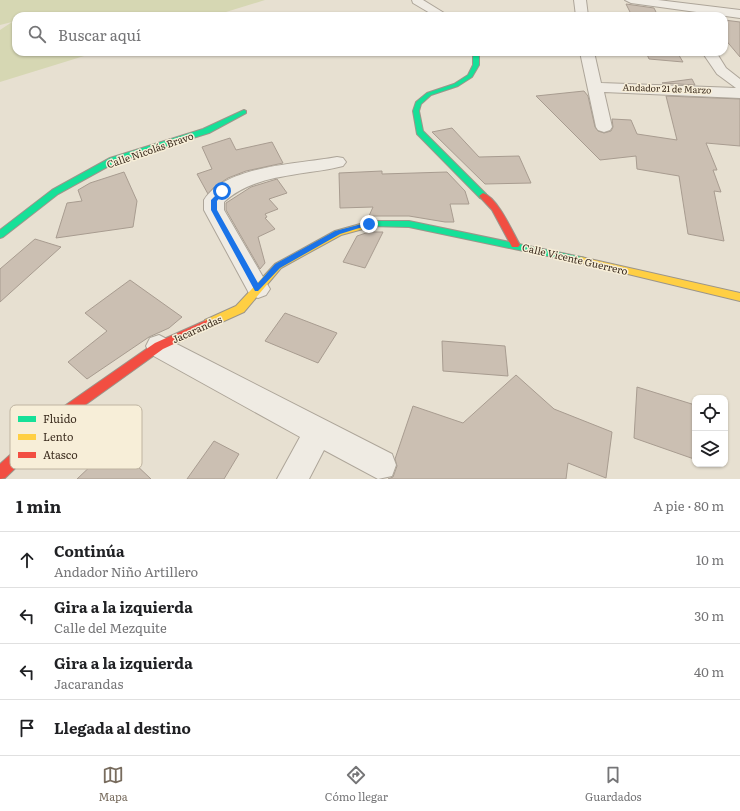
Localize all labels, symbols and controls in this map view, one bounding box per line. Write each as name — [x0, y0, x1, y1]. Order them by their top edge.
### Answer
search box — [12, 12, 728, 56]
icon: search — [26, 23, 48, 45]
text: Buscar aquí — [58, 23, 141, 46]
street label: Andador 21 de Marzo — [622, 79, 712, 97]
street label: Calle Nicolás Bravo — [104, 128, 195, 171]
route start — [213, 182, 231, 200]
route end — [360, 215, 378, 233]
street label: Calle Vicente Guerrero — [521, 239, 630, 278]
street label: Jacarandas — [169, 311, 225, 346]
map controls — [692, 395, 728, 467]
button: locate — [692, 395, 728, 431]
legend — [10, 405, 142, 469]
text: Fluido — [43, 410, 77, 426]
text: Lento — [43, 428, 73, 444]
button: layers — [692, 431, 728, 467]
text: Atasco — [43, 446, 78, 462]
text: 1 min — [16, 493, 61, 518]
text: A pie · 80 m — [653, 496, 724, 515]
text: Continúa — [54, 539, 125, 562]
icon: ahead — [16, 549, 38, 571]
text: 10 m — [696, 550, 724, 569]
text: Andador Niño Artillero — [54, 562, 198, 581]
text: Gira a la izquierda — [54, 595, 193, 618]
icon: left — [16, 605, 38, 627]
text: 30 m — [694, 606, 724, 625]
text: Calle del Mezquite — [54, 618, 167, 637]
text: Gira a la izquierda — [54, 651, 193, 674]
icon: left — [16, 661, 38, 683]
text: 40 m — [694, 662, 724, 681]
text: Jacarandas — [54, 674, 123, 693]
text: Llegada al destino — [54, 716, 191, 739]
icon: arrive — [16, 717, 38, 739]
tab: Mapa — [98, 764, 128, 804]
tab: Cómo llegar — [325, 764, 388, 804]
tab: Guardados — [585, 764, 642, 804]

